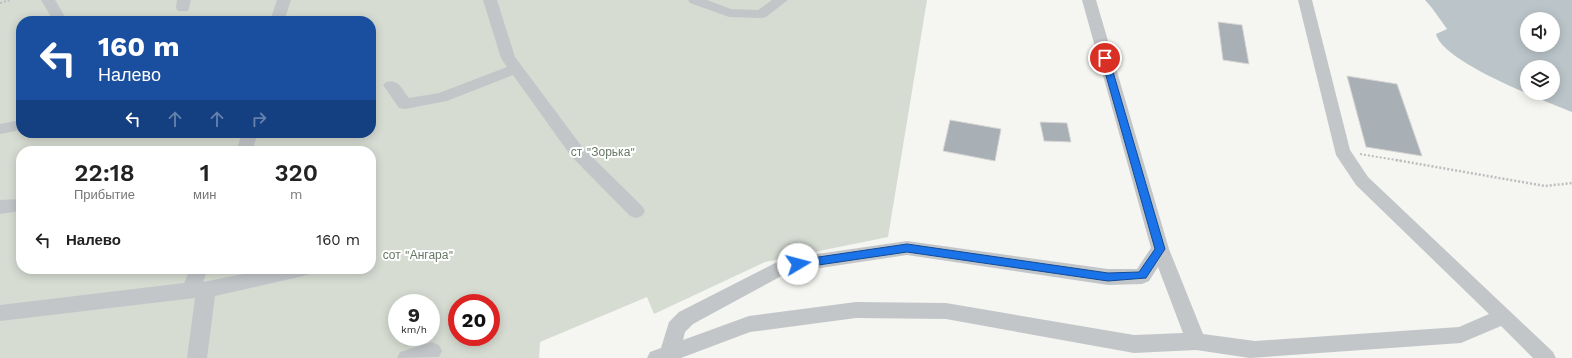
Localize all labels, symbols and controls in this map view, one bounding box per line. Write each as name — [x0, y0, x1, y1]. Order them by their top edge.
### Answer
map controls — [1520, 12, 1560, 100]
button: sound — [1520, 12, 1560, 52]
text: 160 m — [98, 30, 180, 63]
icon: left — [32, 32, 84, 84]
pin — [1088, 41, 1122, 75]
icon: arrive — [1094, 47, 1116, 69]
button: layers — [1520, 60, 1560, 100]
text: Налево — [98, 64, 161, 85]
icon: left — [122, 108, 144, 130]
icon: ahead — [164, 108, 186, 130]
icon: ahead — [206, 108, 228, 130]
icon: right — [248, 108, 270, 130]
park label: ст "Зорька" — [571, 145, 635, 159]
text: 22:18 — [74, 159, 135, 187]
text: 1 — [200, 159, 210, 187]
text: 320 — [274, 159, 318, 187]
text: Прибытие — [74, 187, 135, 202]
text: мин — [193, 187, 216, 202]
text: m — [290, 187, 302, 202]
icon: left — [32, 229, 54, 251]
text: Налево — [66, 231, 121, 249]
text: 160 m — [316, 231, 360, 249]
position arrow — [777, 243, 819, 285]
park label: сот "Ангара" — [383, 248, 453, 262]
speed limit sign: 20 — [448, 294, 500, 346]
text: 9 — [408, 303, 420, 327]
text: km/h — [401, 324, 427, 335]

